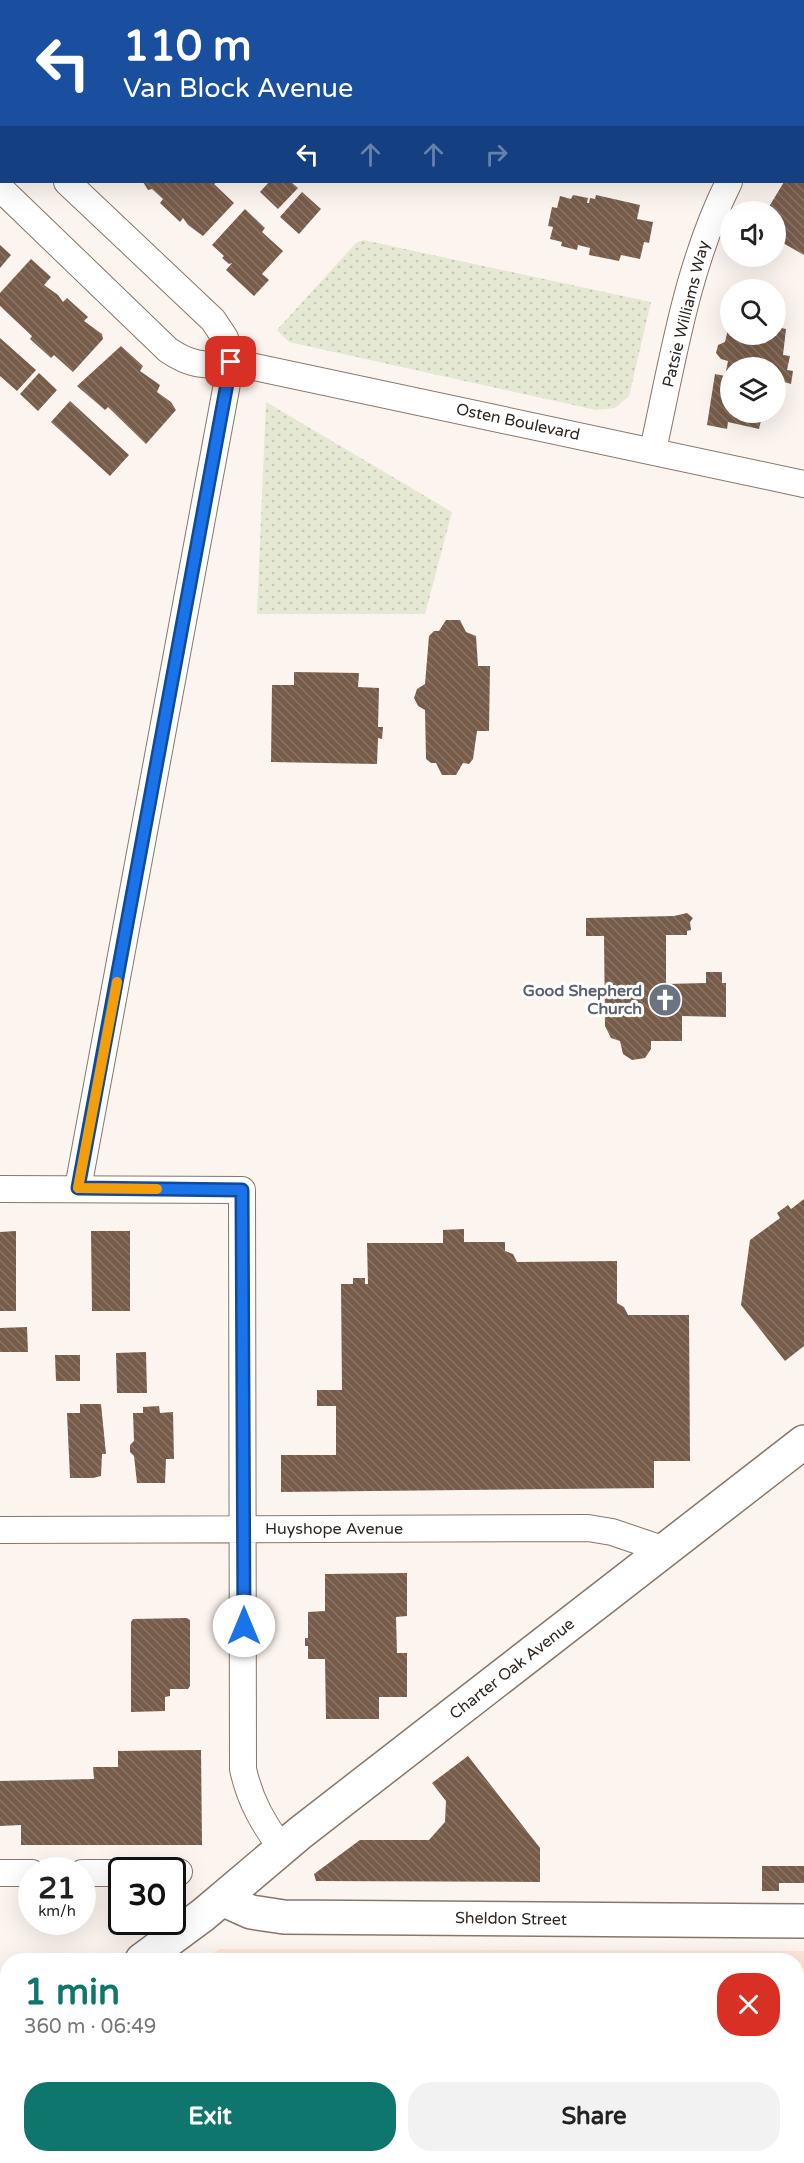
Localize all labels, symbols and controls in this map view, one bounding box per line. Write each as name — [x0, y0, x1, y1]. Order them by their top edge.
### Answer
text: 110 m — [123, 21, 252, 72]
icon: left — [24, 24, 102, 102]
text: Van Block Avenue — [123, 72, 353, 105]
icon: left — [291, 138, 324, 171]
icon: ahead — [354, 138, 387, 171]
icon: ahead — [417, 138, 450, 171]
icon: right — [480, 138, 513, 171]
map controls — [720, 201, 786, 423]
button: sound — [720, 201, 786, 267]
street label: Patsie Williams Way — [658, 238, 714, 389]
button: search — [720, 279, 786, 345]
pin — [205, 336, 256, 387]
icon: arrive — [214, 345, 247, 378]
button: layers — [720, 357, 786, 423]
street label: Osten Boulevard — [454, 399, 582, 445]
place label: Good Shepherd Church — [523, 981, 642, 1019]
church icon: Good Shepherd Church — [647, 982, 683, 1018]
street label: Huyshope Avenue — [265, 1519, 403, 1539]
position arrow — [212, 1594, 276, 1658]
street label: Charter Oak Avenue — [445, 1614, 579, 1724]
speed limit sign: 30 — [108, 1857, 186, 1935]
text: 21 — [38, 1870, 76, 1907]
text: km/h — [38, 1902, 76, 1920]
street label: Sheldon Street — [455, 1908, 567, 1930]
text: 1 min — [24, 1971, 120, 2014]
button: close — [717, 1973, 780, 2036]
text: 360 m · 06:49 — [24, 2015, 156, 2039]
button: Exit — [24, 2082, 396, 2151]
button: Share — [408, 2082, 780, 2151]

